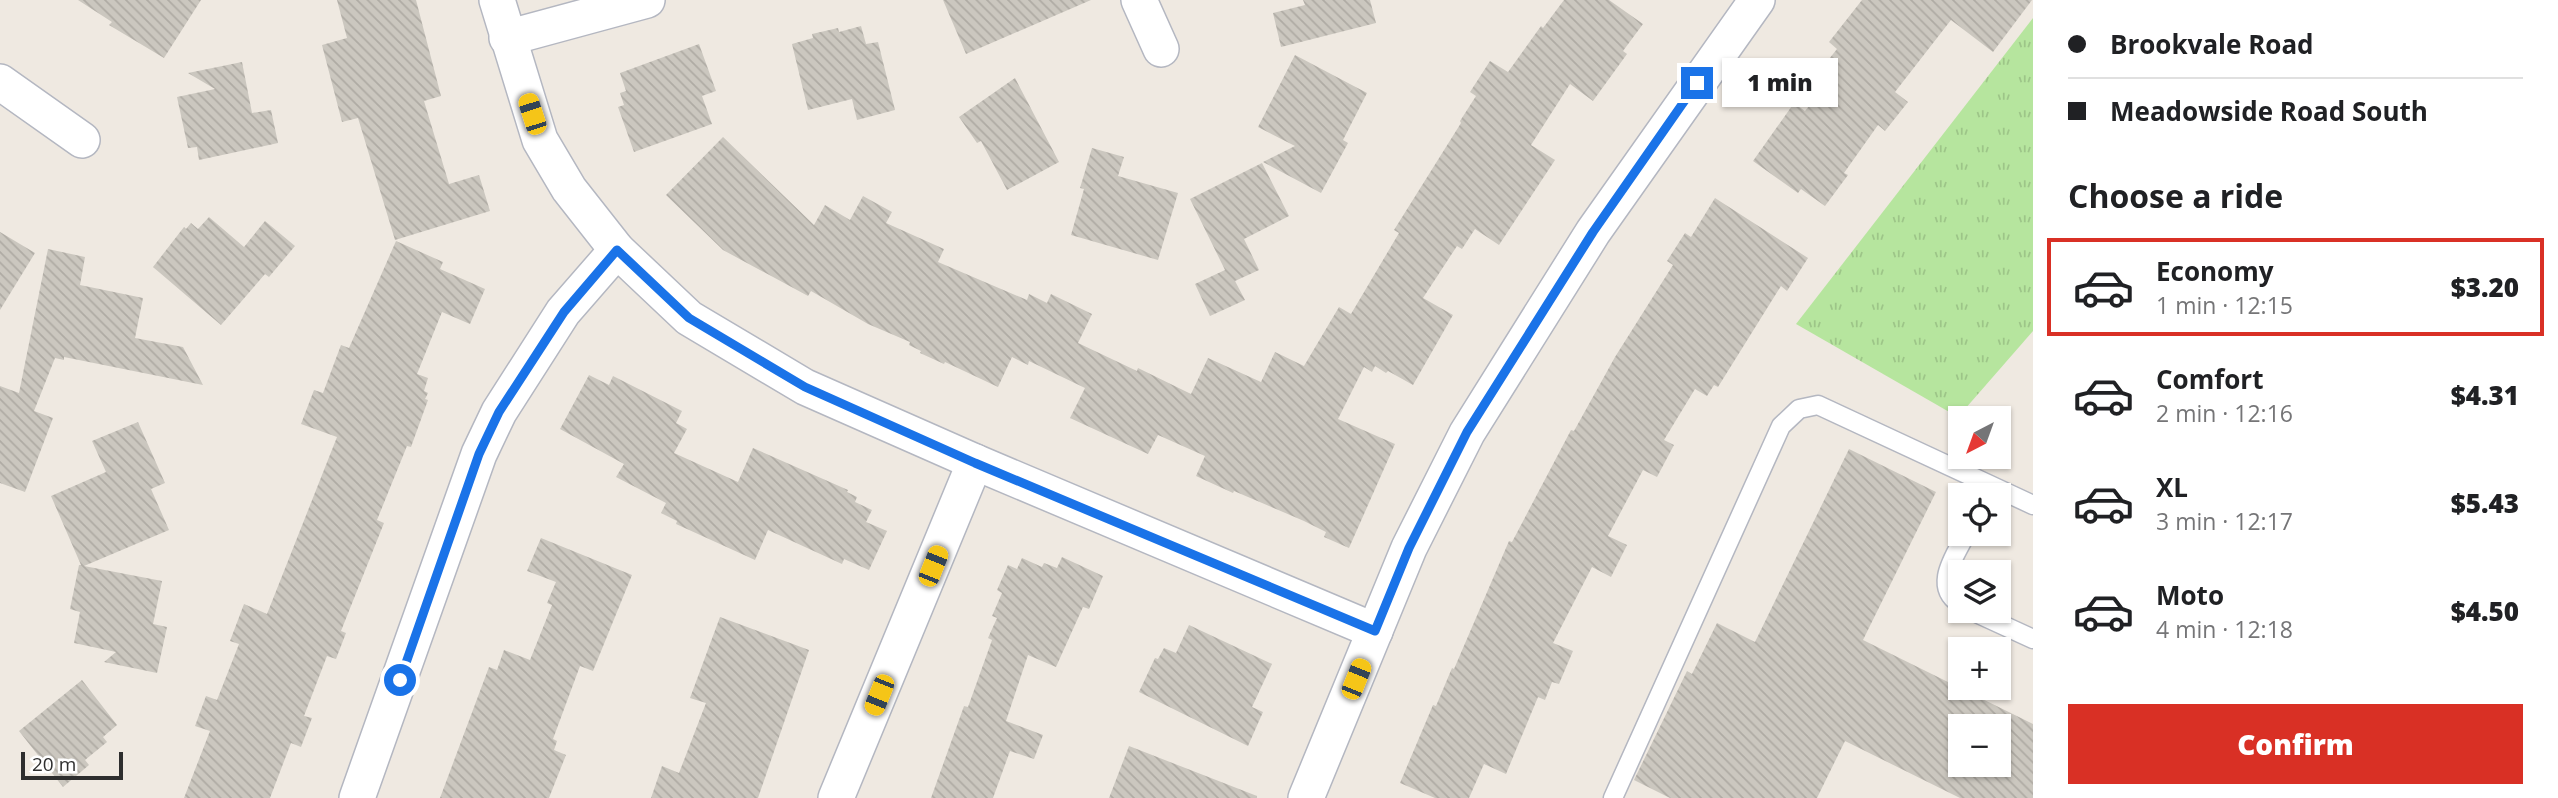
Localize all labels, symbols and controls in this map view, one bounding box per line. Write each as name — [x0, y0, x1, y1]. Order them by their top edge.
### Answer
text: Brookvale Road — [2110, 26, 2314, 62]
callout: 1 min — [1722, 58, 1837, 108]
text: 1 min — [1747, 66, 1813, 98]
route end — [1681, 67, 1713, 99]
car — [516, 91, 549, 137]
text: Meadowside Road South — [2110, 93, 2428, 129]
text: Choose a ride — [2068, 174, 2283, 217]
text: Economy — [2156, 253, 2274, 289]
icon: car — [2072, 256, 2135, 319]
text: $3.20 — [2451, 269, 2519, 305]
text: 1 min · 12:15 — [2156, 289, 2293, 321]
text: Comfort — [2156, 361, 2263, 397]
icon: car — [2072, 364, 2135, 427]
text: $4.31 — [2451, 377, 2519, 413]
text: 2 min · 12:16 — [2156, 397, 2293, 429]
north arrow — [1948, 406, 2011, 469]
map controls — [1948, 406, 2011, 777]
text: XL — [2156, 469, 2188, 505]
icon: car — [2072, 472, 2135, 535]
button: locate — [1948, 483, 2011, 546]
text: $5.43 — [2451, 485, 2519, 521]
text: 3 min · 12:17 — [2156, 505, 2293, 537]
car — [916, 543, 951, 589]
button: layers — [1948, 560, 2011, 623]
text: Moto — [2156, 577, 2224, 613]
icon: car — [2072, 580, 2135, 643]
text: $4.50 — [2451, 593, 2519, 629]
text: 4 min · 12:18 — [2156, 613, 2293, 645]
button: + — [1948, 637, 2011, 700]
car — [1339, 656, 1374, 702]
route start — [384, 664, 416, 696]
car — [862, 672, 897, 718]
button: Confirm — [2068, 704, 2523, 784]
button: − — [1948, 714, 2011, 777]
scale bar — [21, 749, 122, 781]
text: 20 m — [32, 751, 76, 777]

